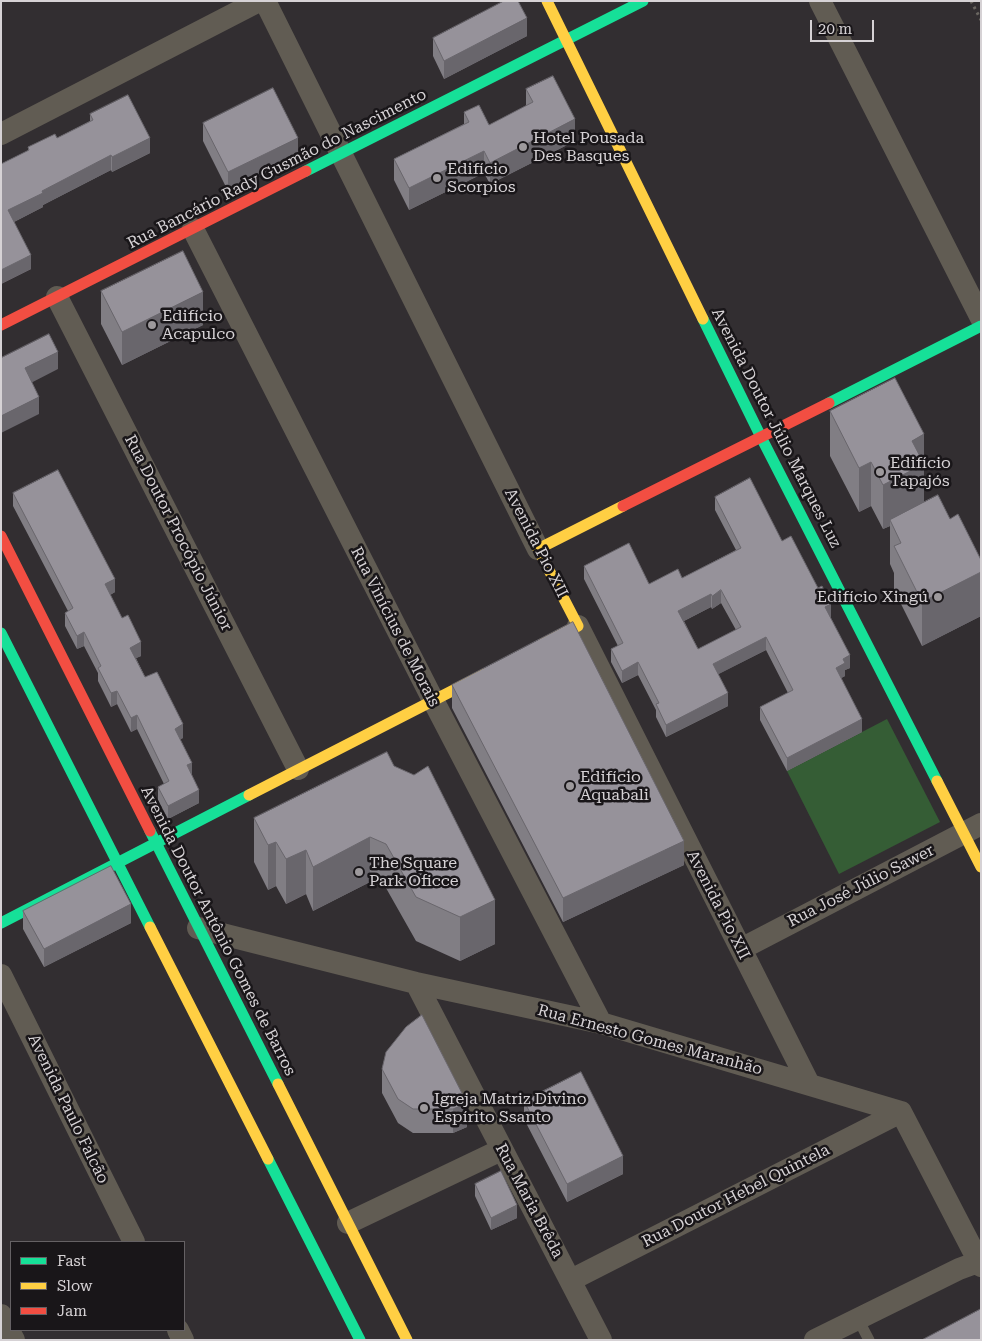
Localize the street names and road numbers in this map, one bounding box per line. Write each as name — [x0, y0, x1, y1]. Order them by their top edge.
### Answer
street label: Rua Bancário Rady Gusmão do Nascimento — [124, 85, 430, 253]
street label: Avenida Doutor Júlio Marques Luz — [707, 305, 845, 551]
street label: Rua Doutor Procópio Júnior — [120, 432, 236, 634]
street label: Avenida Pio XII — [500, 485, 572, 601]
street label: Rua Vinícius de Morais — [346, 544, 444, 710]
street label: Avenida Doutor Antônio Gomes de Barros — [136, 783, 300, 1079]
street label: Rua José Júlio Sawer — [785, 841, 937, 931]
street label: Avenida Pio XII — [682, 847, 754, 963]
street label: Rua Ernesto Gomes Maranhão — [535, 1001, 765, 1079]
street label: Avenida Paulo Falcão — [23, 1031, 113, 1187]
street label: Rua Doutor Hebel Quintela — [639, 1140, 833, 1252]
street label: Rua Maria Brêda — [491, 1141, 567, 1261]

